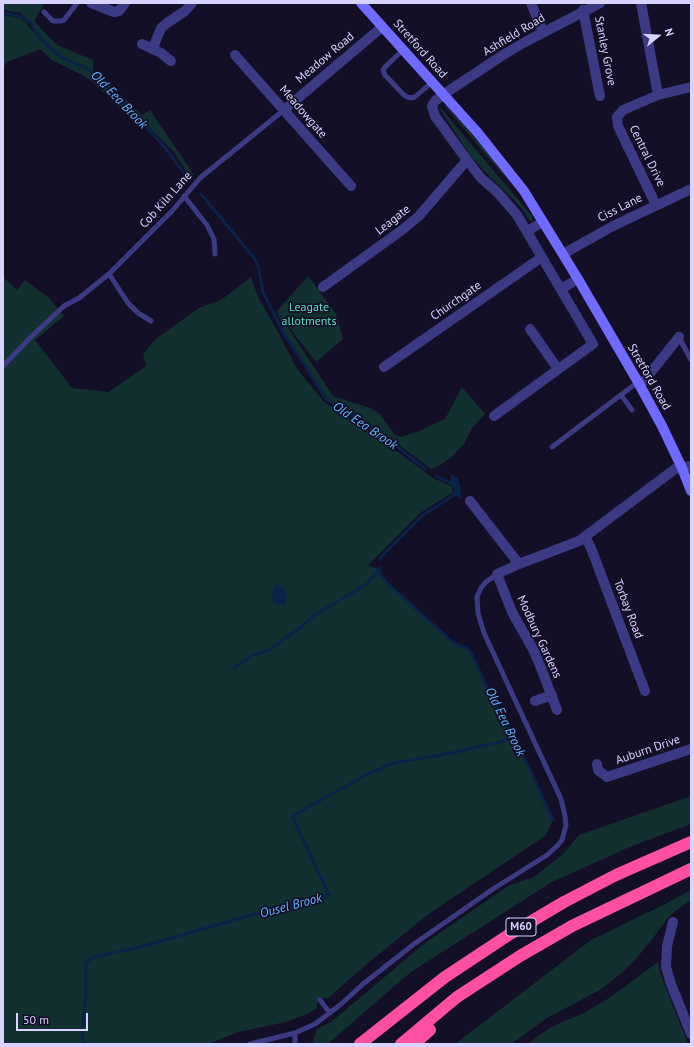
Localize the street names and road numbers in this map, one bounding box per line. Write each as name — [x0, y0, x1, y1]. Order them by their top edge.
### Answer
street label: Ashfield Road — [480, 11, 548, 59]
street label: Stanley Grove — [591, 15, 619, 87]
street label: Stretford Road — [390, 17, 450, 81]
street label: Meadow Road — [293, 29, 357, 87]
street label: Meadowgate — [276, 83, 330, 141]
street label: Central Drive — [626, 123, 668, 189]
street label: Cob Kiln Lane — [137, 169, 195, 231]
street label: Ciss Lane — [595, 191, 645, 225]
street label: Leagate — [373, 202, 413, 238]
street label: Churchgate — [428, 278, 484, 324]
street label: Stretford Road — [624, 341, 674, 413]
street label: Torbay Road — [610, 577, 646, 641]
street label: Modbury Gardens — [514, 593, 564, 681]
street label: Auburn Drive — [614, 732, 682, 768]
road number: M60 — [506, 918, 536, 936]

